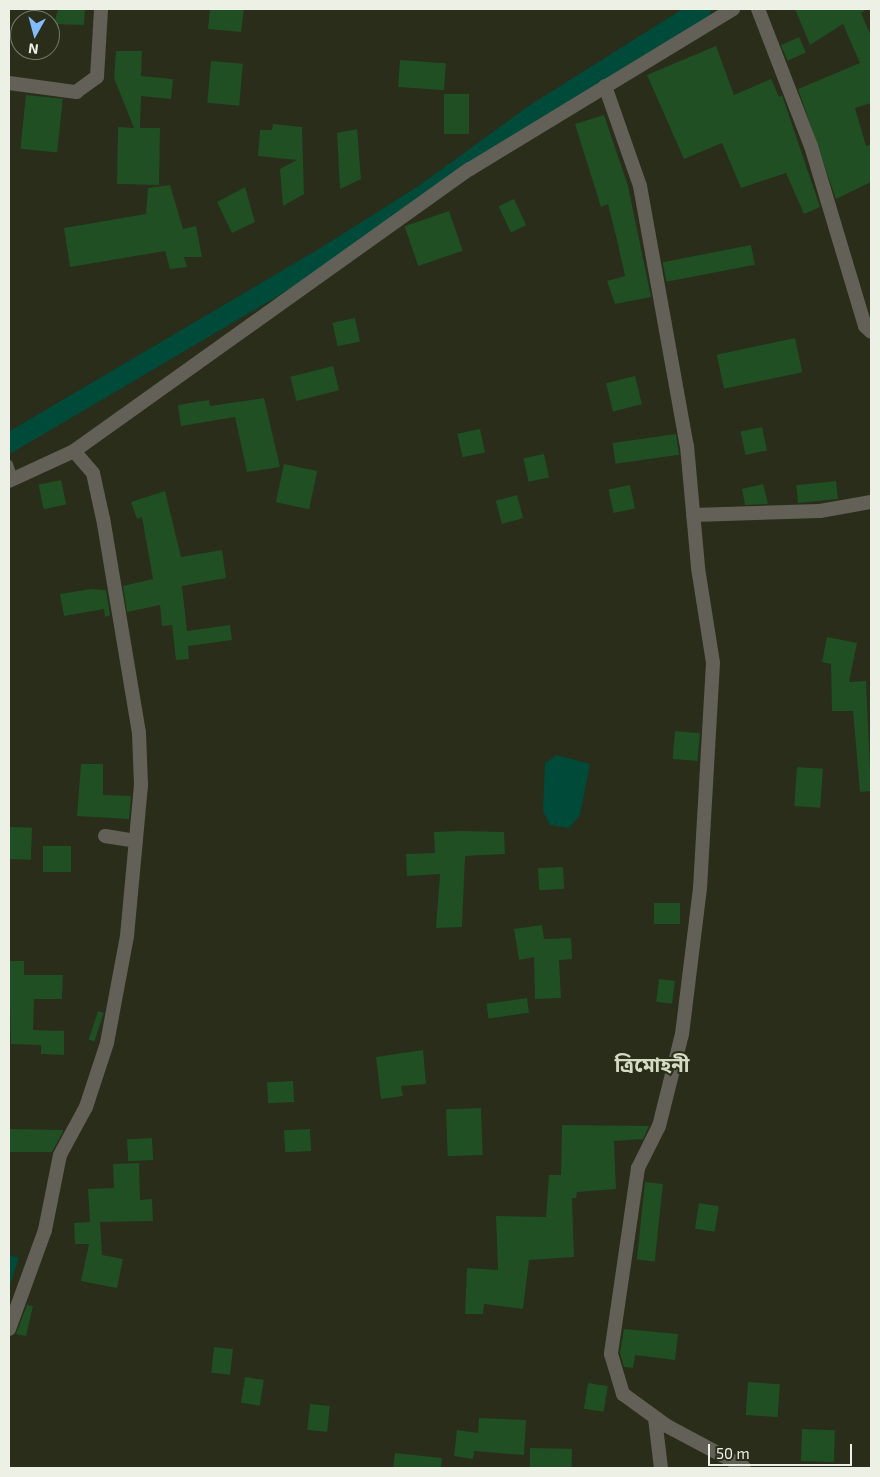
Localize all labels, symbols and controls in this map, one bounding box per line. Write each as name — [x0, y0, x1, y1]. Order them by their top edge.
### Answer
north arrow — [10, 10, 60, 60]
text: N — [27, 40, 39, 58]
district label: ত্রিমোহনী — [615, 1052, 689, 1076]
scale bar — [710, 1434, 854, 1466]
text: 50 m — [716, 1444, 750, 1462]

